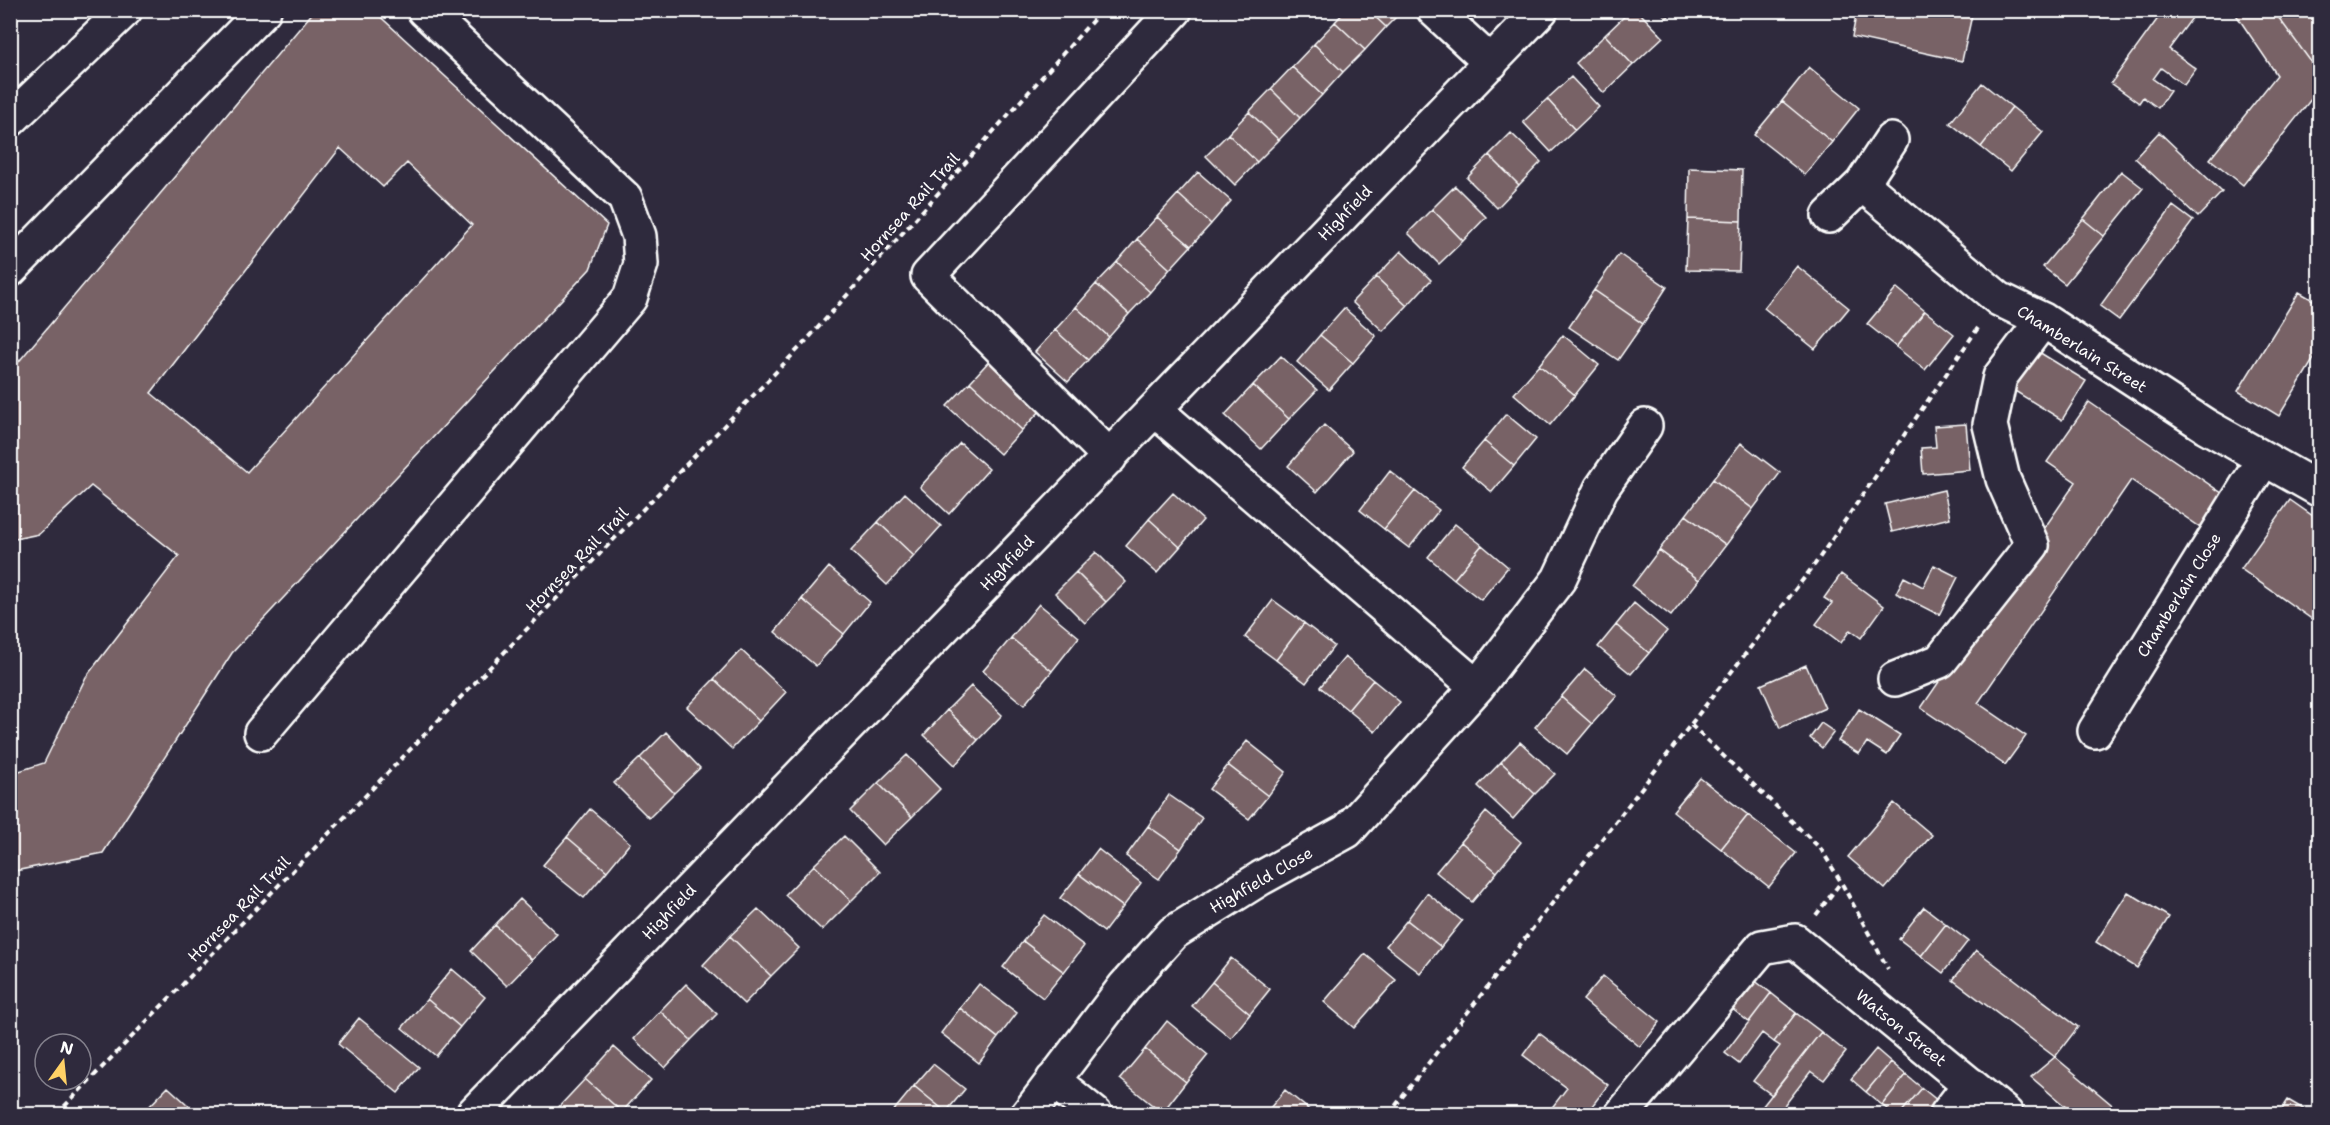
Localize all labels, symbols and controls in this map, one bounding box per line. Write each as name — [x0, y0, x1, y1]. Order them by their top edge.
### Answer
street label: Hornsea Rail Trail — [856, 148, 964, 266]
street label: Highfield — [1313, 181, 1377, 245]
street label: Chamberlain Street — [2013, 300, 2151, 398]
street label: Hornsea Rail Trail — [521, 503, 633, 617]
street label: Chamberlain Close — [2132, 529, 2226, 661]
street label: Highfield — [975, 531, 1039, 595]
street label: Highfield Close — [1206, 842, 1316, 918]
street label: Hornsea Rail Trail — [183, 852, 295, 966]
street label: Highfield — [637, 880, 701, 944]
street label: Watson Street — [1851, 985, 1951, 1071]
north arrow — [33, 1032, 93, 1092]
text: N — [58, 1036, 76, 1060]

